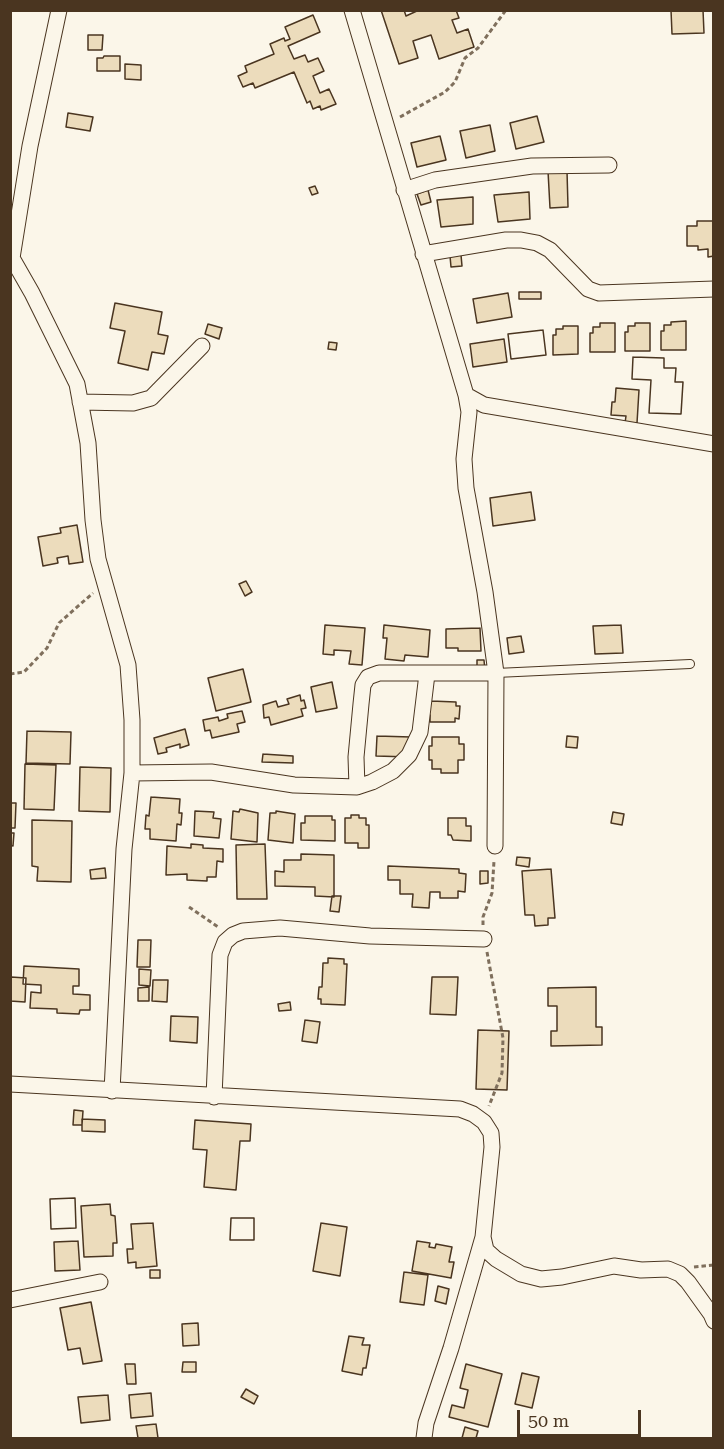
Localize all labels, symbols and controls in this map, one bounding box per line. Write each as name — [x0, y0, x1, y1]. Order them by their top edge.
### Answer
scale bar — [520, 1398, 644, 1436]
text: 50 m — [528, 1410, 569, 1431]

